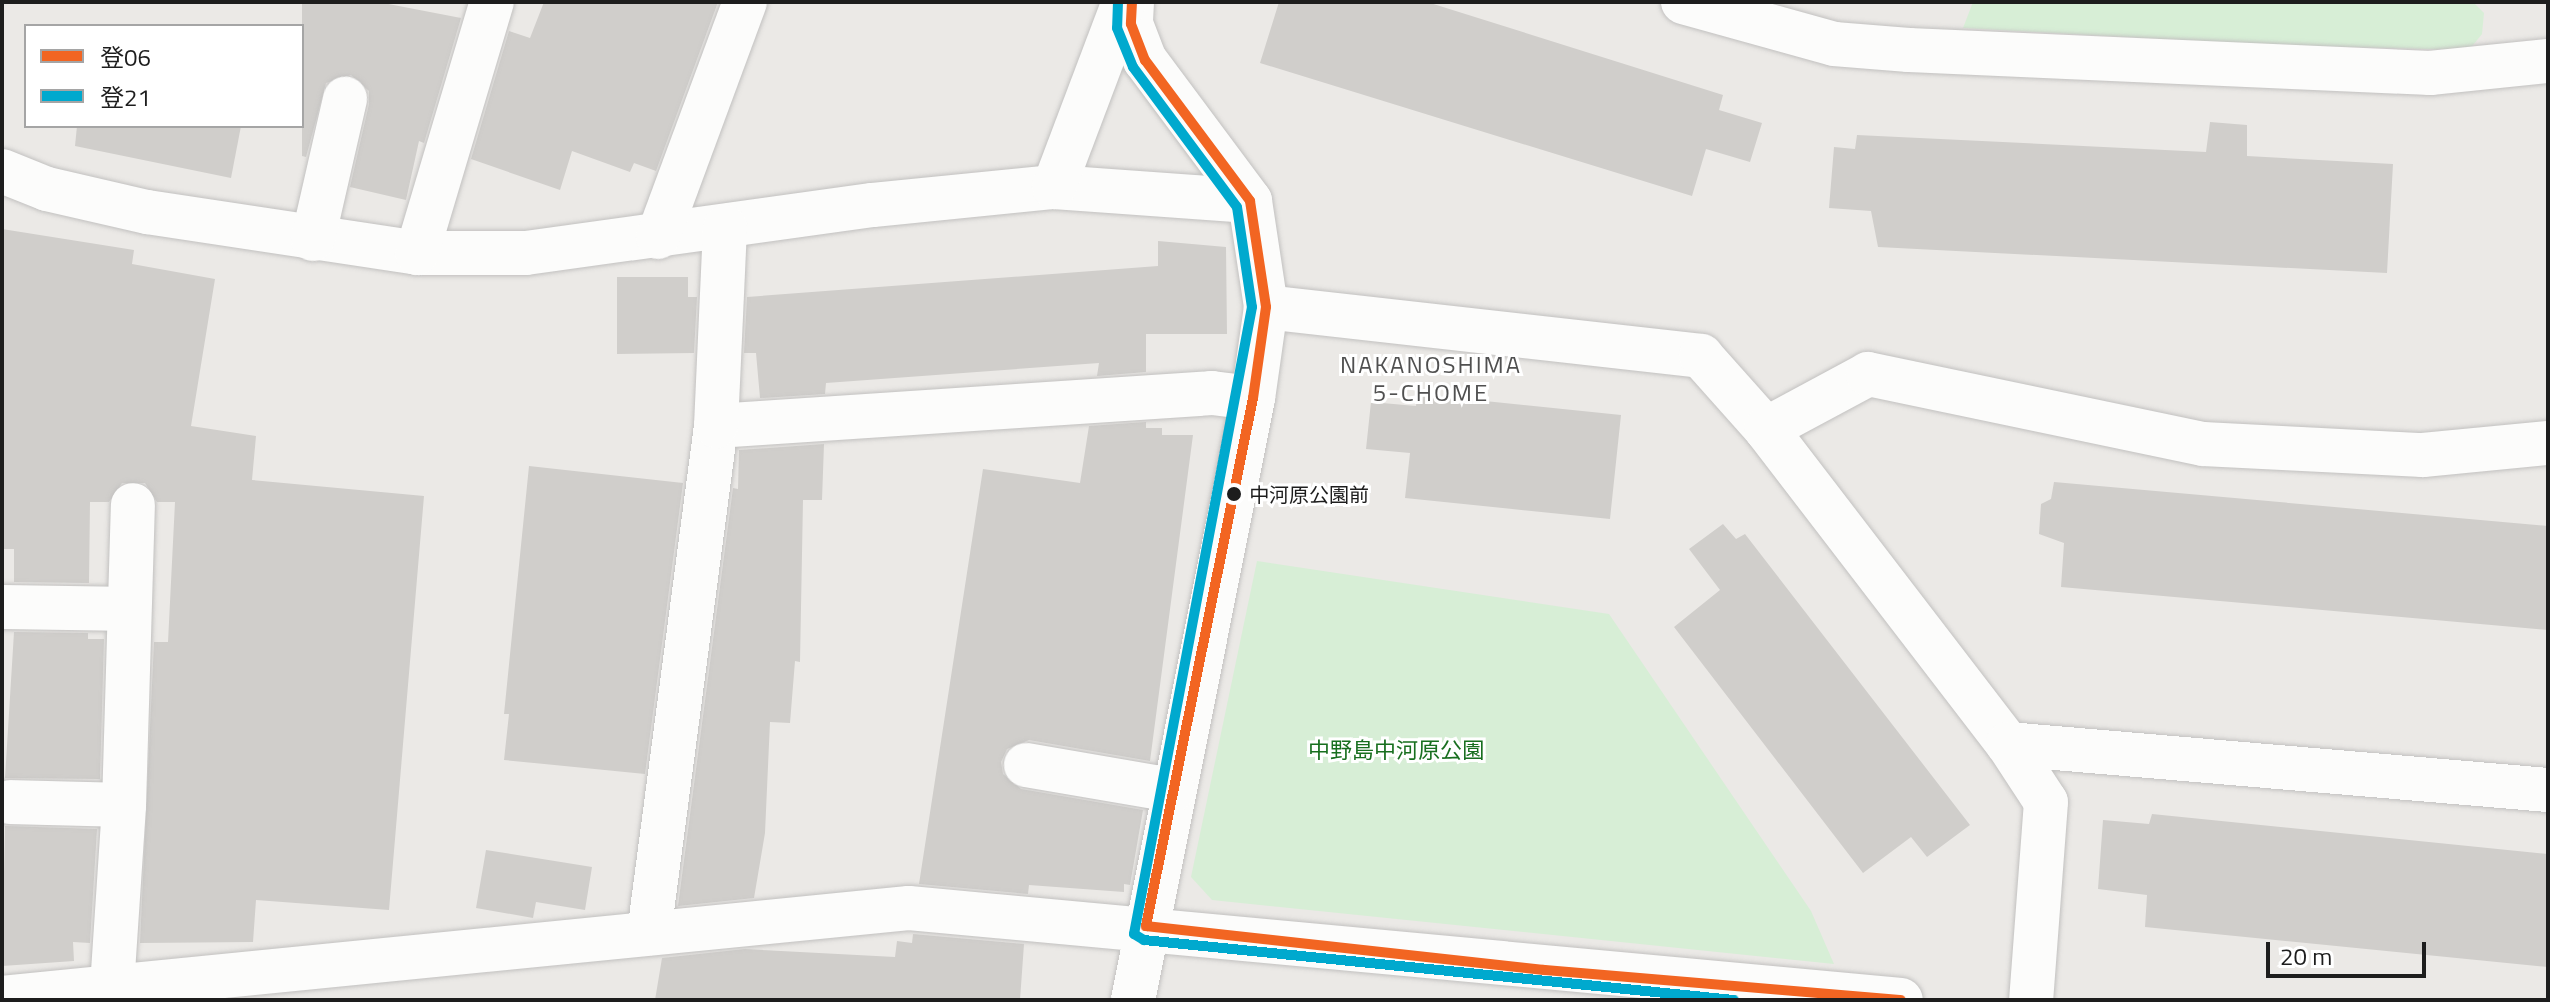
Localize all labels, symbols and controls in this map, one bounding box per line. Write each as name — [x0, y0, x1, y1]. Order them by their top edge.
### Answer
legend — [24, 24, 304, 128]
text: 登06 — [100, 39, 151, 75]
text: 登21 — [100, 79, 151, 115]
district label: NAKANOSHIMA 5-CHOME — [1340, 351, 1522, 407]
place label: 中河原公園前 — [1249, 482, 1369, 506]
marker: 中河原公園前 — [1226, 486, 1242, 502]
park label: 中野島中河原公園 — [1308, 738, 1484, 764]
scale bar — [2270, 926, 2430, 976]
text: 20 m — [2280, 938, 2332, 974]

